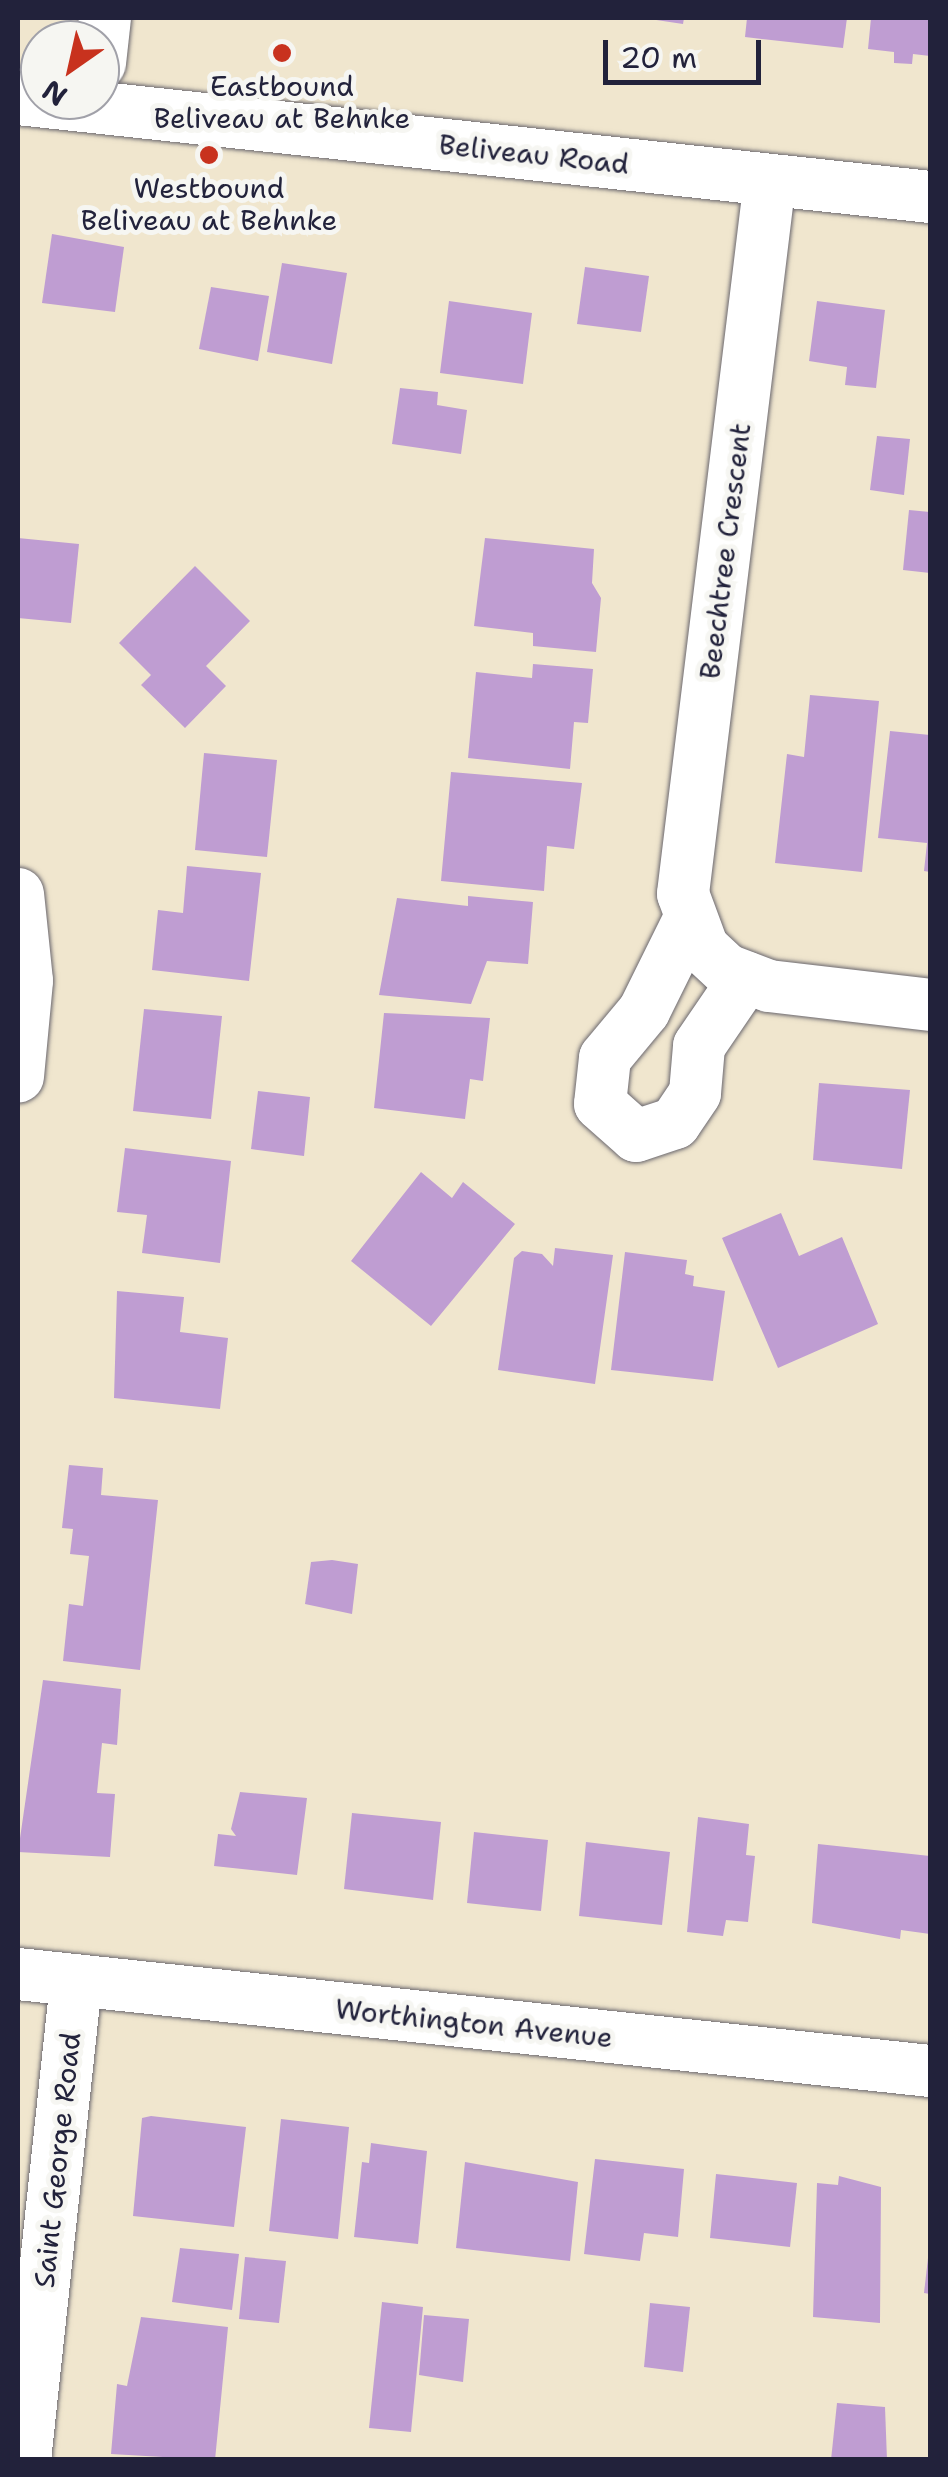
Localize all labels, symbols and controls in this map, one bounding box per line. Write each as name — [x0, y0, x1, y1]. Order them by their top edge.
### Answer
north arrow — [20, 20, 120, 120]
scale bar — [608, 20, 766, 82]
text: 20 m — [620, 37, 697, 78]
marker: Eastbound Beliveau at Behnke — [271, 42, 293, 64]
place label: Eastbound Beliveau at Behnke — [154, 69, 410, 135]
text: N — [35, 71, 74, 115]
street label: Beliveau Road — [437, 127, 631, 181]
marker: Westbound Beliveau at Behnke — [198, 144, 220, 166]
place label: Westbound Beliveau at Behnke — [81, 171, 337, 237]
street label: Beechtree Crescent — [693, 421, 757, 681]
street label: Worthington Avenue — [334, 1992, 614, 2054]
street label: Saint George Road — [27, 2031, 87, 2289]

